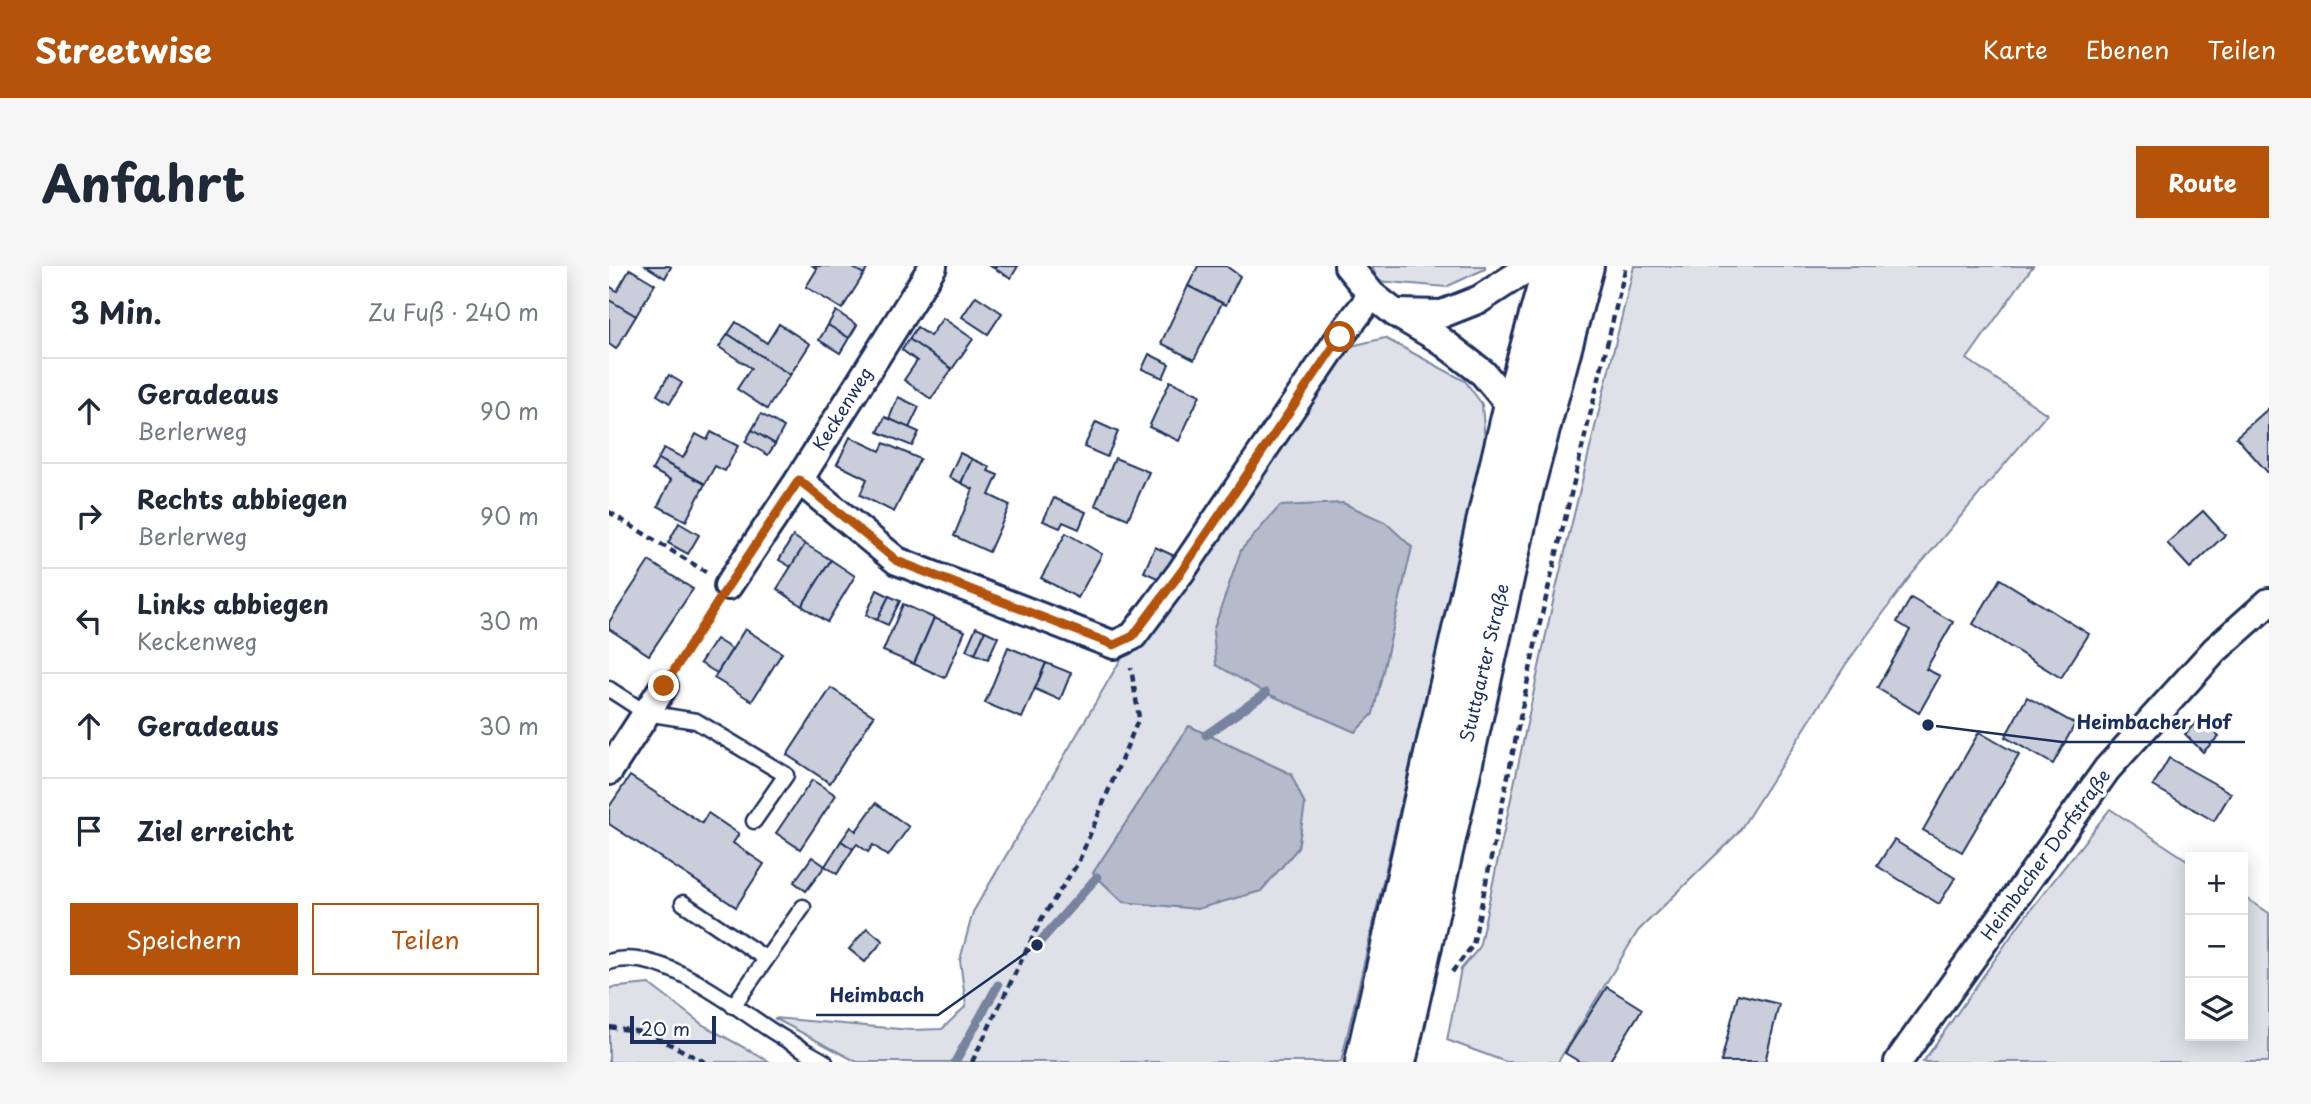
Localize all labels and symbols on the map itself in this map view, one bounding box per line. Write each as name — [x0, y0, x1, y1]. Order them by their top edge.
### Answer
route start — [1324, 321, 1355, 352]
street label: Keckenweg — [805, 361, 878, 455]
street label: Stuttgarter Straße — [1452, 581, 1515, 745]
route end — [648, 670, 679, 701]
callout: Heimbacher Hof — [2062, 702, 2245, 742]
text: Heimbacher Hof — [2077, 707, 2233, 735]
street label: Heimbacher Dorfstraße — [1973, 763, 2116, 945]
callout: Heimbach — [816, 975, 938, 1015]
text: Heimbach — [830, 980, 924, 1008]
scale bar — [630, 1013, 716, 1045]

